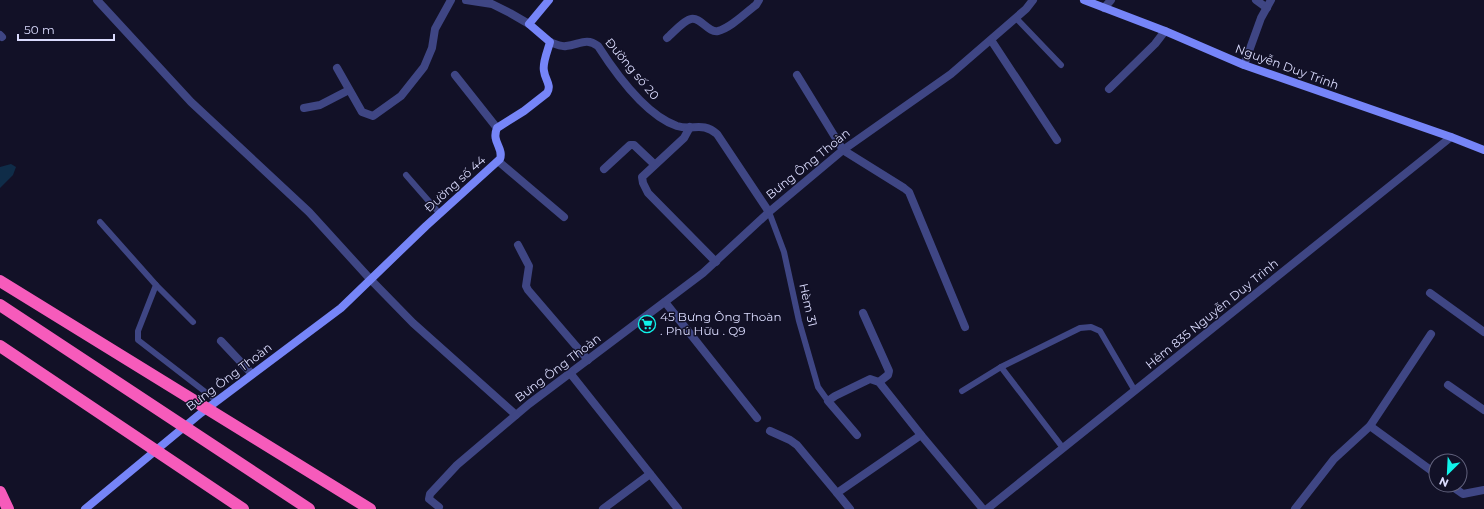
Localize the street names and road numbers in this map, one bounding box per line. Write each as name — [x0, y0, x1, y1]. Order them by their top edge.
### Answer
street label: Đường số 20 — [602, 35, 663, 103]
street label: Nguyễn Duy Trinh — [1233, 41, 1341, 92]
street label: Bưng Ông Thoàn — [763, 125, 853, 202]
street label: Đường số 44 — [421, 152, 488, 215]
street label: Hẻm 835 Nguyễn Duy Trinh — [1142, 255, 1281, 372]
street label: Hèm 31 — [796, 282, 821, 328]
street label: Bưng Ông Thoàn — [512, 330, 604, 405]
street label: Bưng Ông Thoàn — [183, 339, 275, 414]

